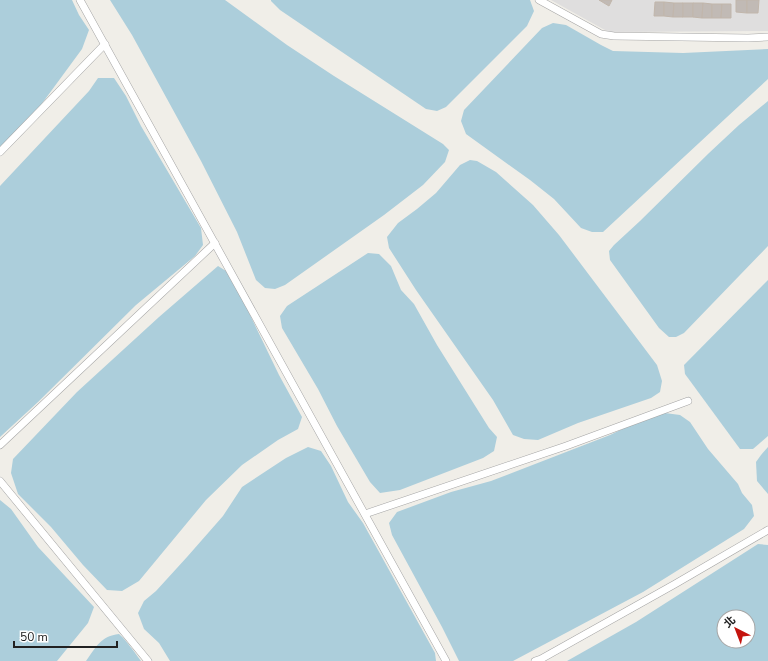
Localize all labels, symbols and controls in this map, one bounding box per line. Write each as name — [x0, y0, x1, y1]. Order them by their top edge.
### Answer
north arrow — [716, 609, 756, 649]
text: 北 — [721, 613, 739, 631]
scale bar — [14, 623, 117, 649]
text: 50 m — [20, 629, 48, 645]

